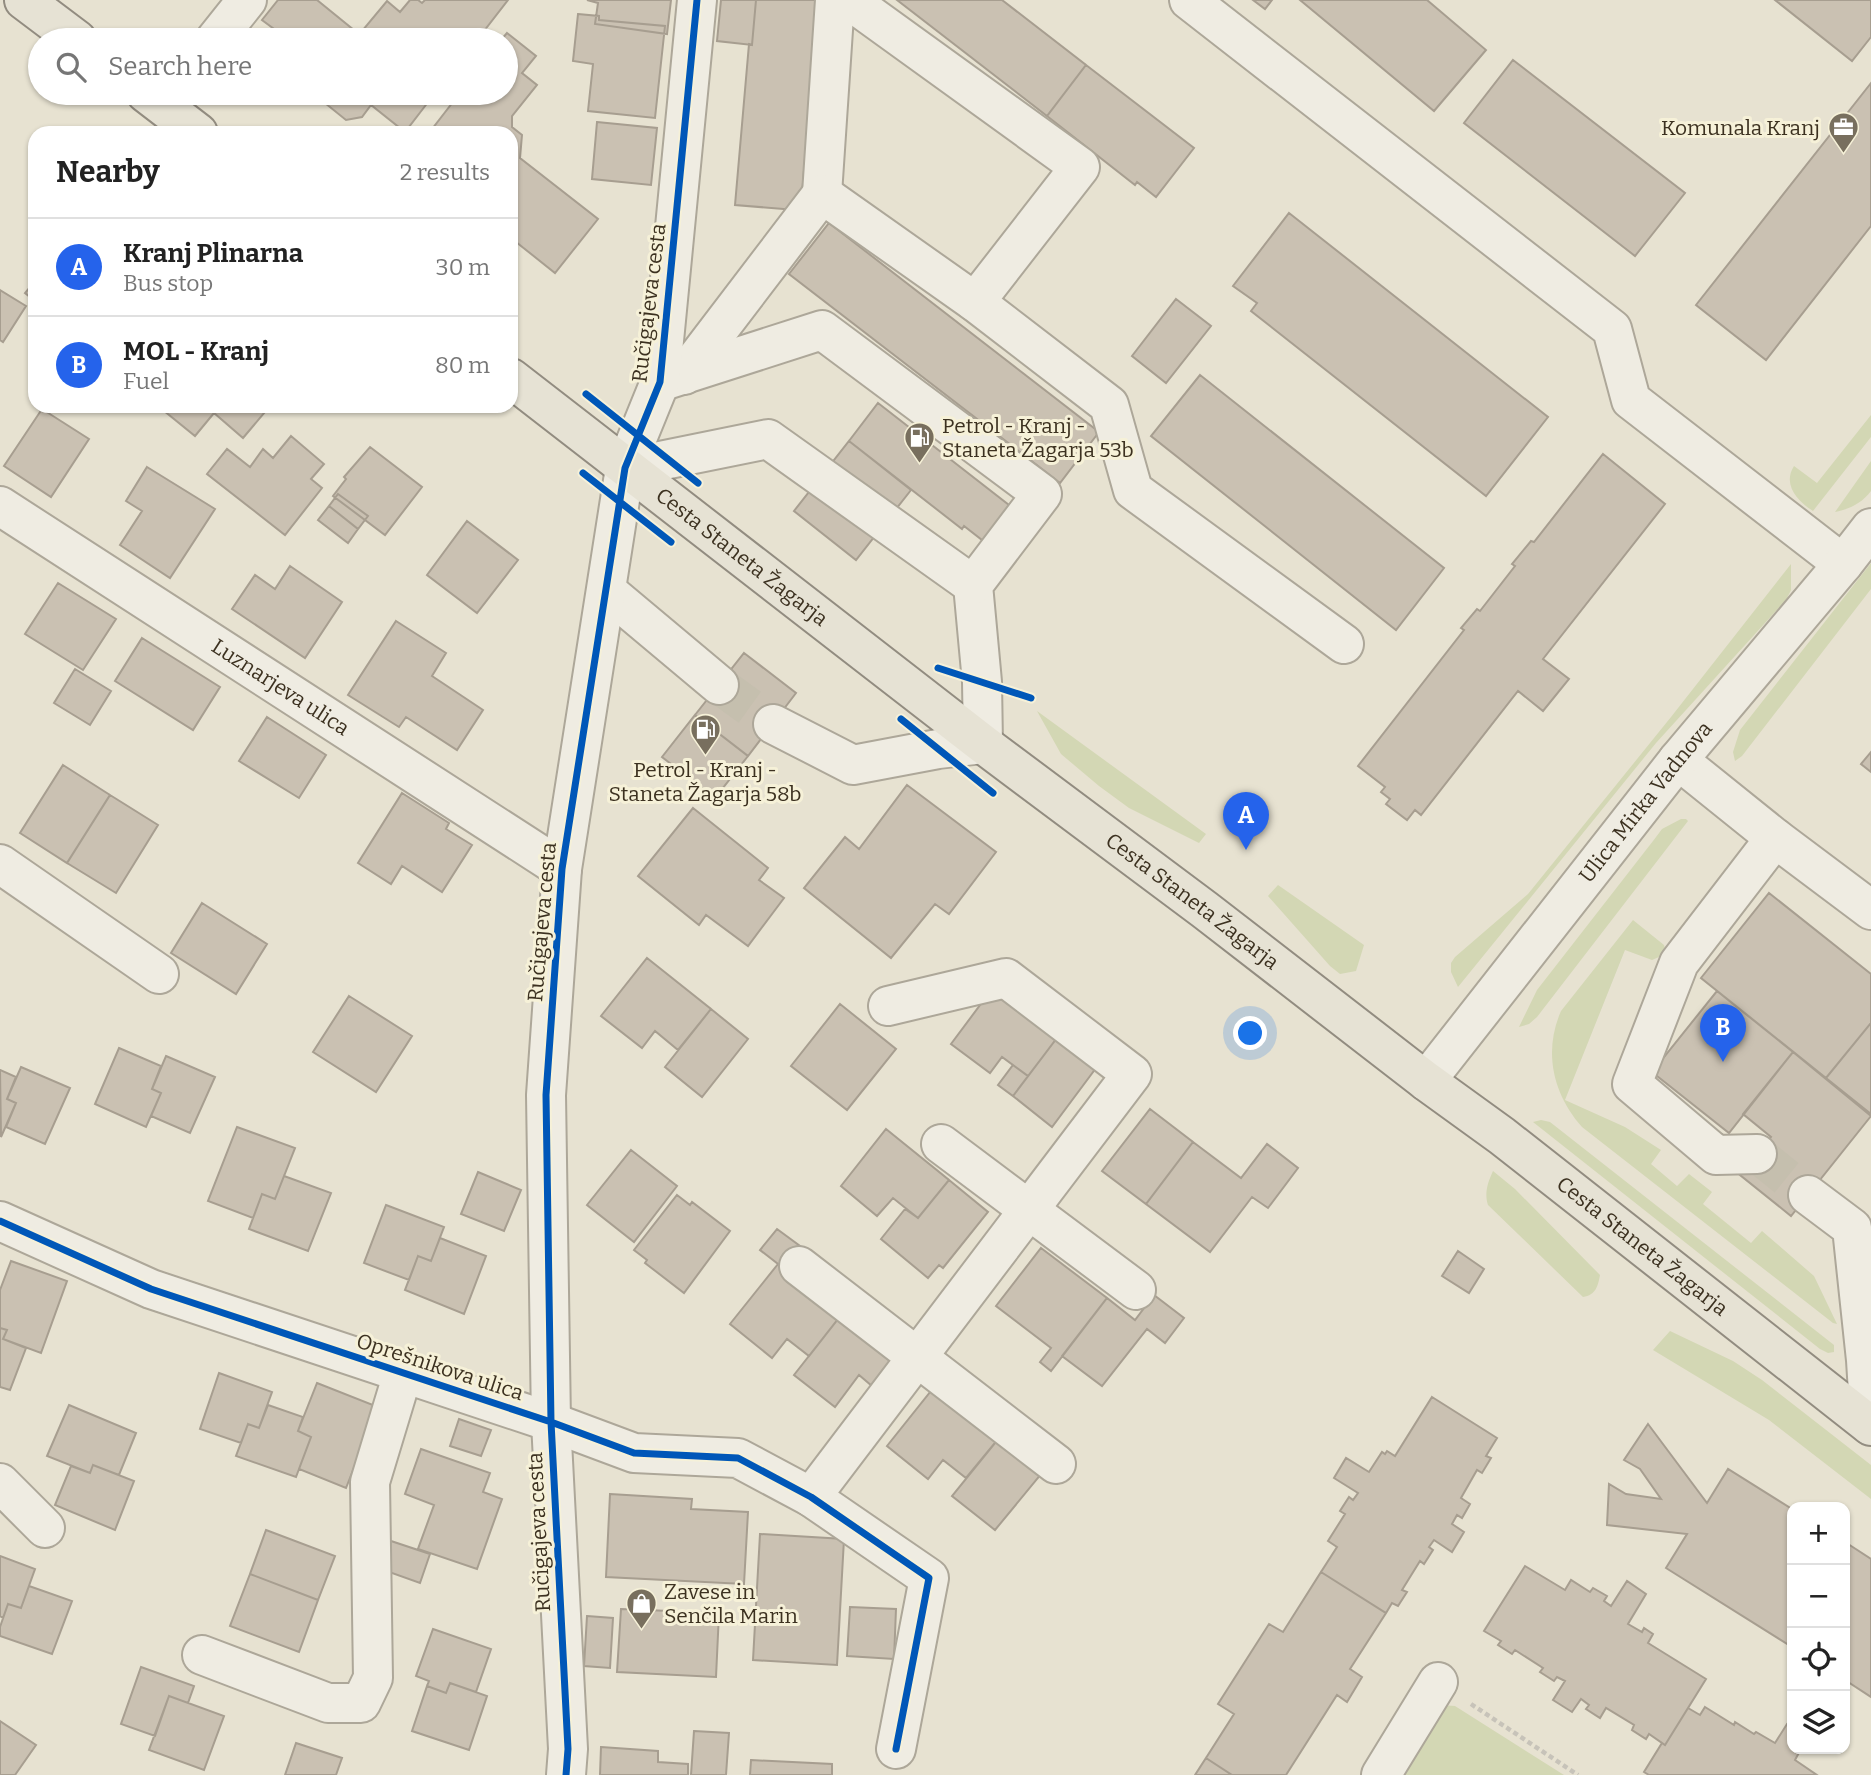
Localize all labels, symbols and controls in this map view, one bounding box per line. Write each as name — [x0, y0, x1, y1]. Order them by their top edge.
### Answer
search box — [28, 28, 518, 105]
icon: search — [52, 48, 90, 86]
text: Search here — [108, 51, 252, 82]
office icon: Komunala Kranj — [1826, 111, 1860, 155]
place label: Komunala Kranj — [1661, 115, 1820, 141]
text: Nearby — [56, 154, 160, 190]
text: 2 results — [400, 158, 490, 186]
street label: Ručigajeva cesta — [626, 221, 672, 384]
text: Kranj Plinarna — [123, 238, 303, 269]
text: A — [71, 253, 87, 281]
text: 30 m — [436, 253, 490, 281]
text: Bus stop — [123, 269, 213, 297]
text: MOL - Kranj — [123, 336, 269, 367]
text: B — [72, 351, 86, 379]
text: 80 m — [435, 351, 490, 379]
text: Fuel — [123, 367, 169, 395]
place label: Petrol - Kranj - Staneta Žagarja 53b — [942, 413, 1134, 463]
fuel station icon: Petrol - Kranj - Staneta Žagarja 53b — [902, 421, 936, 465]
street label: Cesta Staneta Žagarja — [651, 482, 833, 632]
street label: Luznarjeva ulica — [207, 633, 355, 741]
fuel station icon: Petrol - Kranj - Staneta Žagarja 58b — [688, 713, 722, 757]
street label: Ulica Mirka Vadnova — [1574, 716, 1718, 888]
place label: Petrol - Kranj - Staneta Žagarja 58b — [609, 757, 801, 807]
pin: A — [1223, 792, 1269, 850]
street label: Cesta Staneta Žagarja — [1100, 827, 1284, 976]
street label: Ručigajeva cesta — [522, 841, 562, 1003]
pin: B — [1700, 1004, 1746, 1062]
your location — [1233, 1016, 1267, 1050]
street label: Cesta Staneta Žagarja — [1551, 1171, 1733, 1322]
street label: Oprešnikova ulica — [353, 1328, 527, 1406]
street label: Ručigajeva cesta — [522, 1451, 556, 1613]
map controls — [1787, 1502, 1850, 1754]
button: + — [1787, 1502, 1850, 1565]
button: − — [1787, 1565, 1850, 1628]
place label: Zavese in Senčila Marin — [664, 1579, 798, 1629]
shop icon: Zavese in Senčila Marin — [624, 1587, 658, 1631]
button: locate — [1787, 1628, 1850, 1691]
button: layers — [1787, 1691, 1850, 1754]

